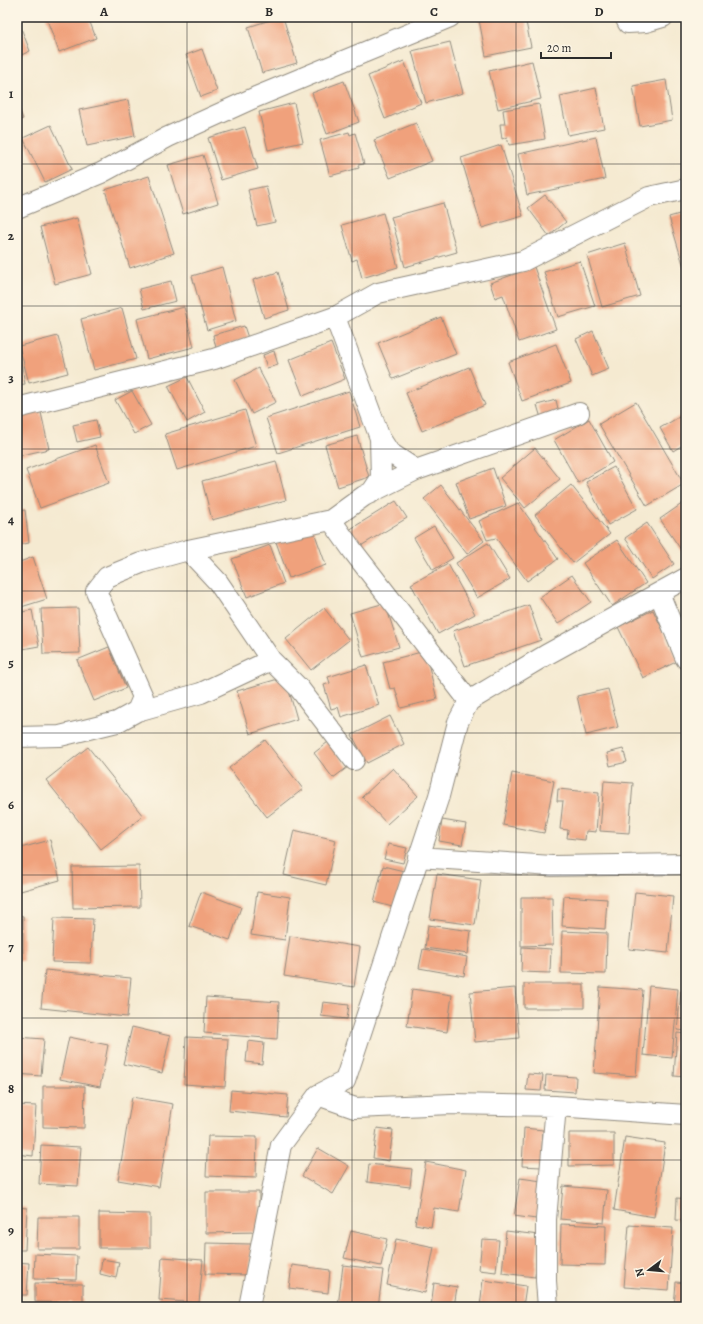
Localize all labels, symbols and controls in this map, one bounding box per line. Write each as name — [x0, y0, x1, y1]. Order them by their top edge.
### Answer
text: A — [99, 3, 109, 20]
text: B — [265, 3, 273, 20]
text: C — [430, 3, 438, 20]
text: D — [594, 3, 604, 20]
scale bar — [541, 34, 611, 60]
text: 20 m — [547, 40, 571, 56]
text: 1 — [9, 85, 14, 102]
text: 2 — [8, 227, 15, 244]
text: 3 — [8, 369, 14, 386]
text: 4 — [8, 511, 14, 528]
text: 5 — [8, 654, 14, 671]
text: 6 — [8, 796, 14, 813]
text: 7 — [8, 938, 14, 955]
text: 8 — [8, 1080, 14, 1097]
text: 9 — [8, 1222, 14, 1239]
north arrow — [629, 1250, 669, 1290]
text: N — [632, 1267, 648, 1279]

